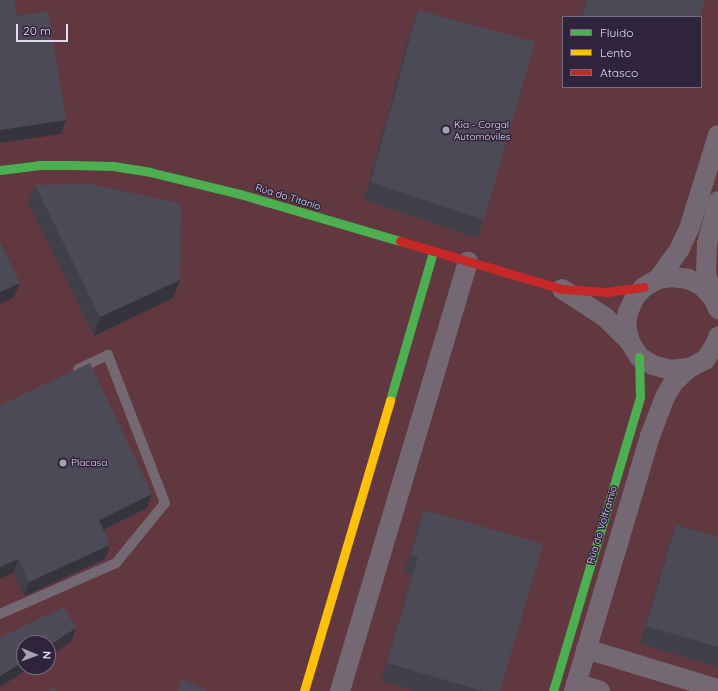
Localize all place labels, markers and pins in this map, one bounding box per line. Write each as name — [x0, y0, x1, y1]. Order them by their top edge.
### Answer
place label: Kia - Corgal Automóviles — [454, 118, 511, 142]
marker: Kia - Corgal Automóviles — [441, 125, 451, 135]
place label: Placasa — [71, 457, 107, 469]
marker: Placasa — [58, 458, 68, 468]

